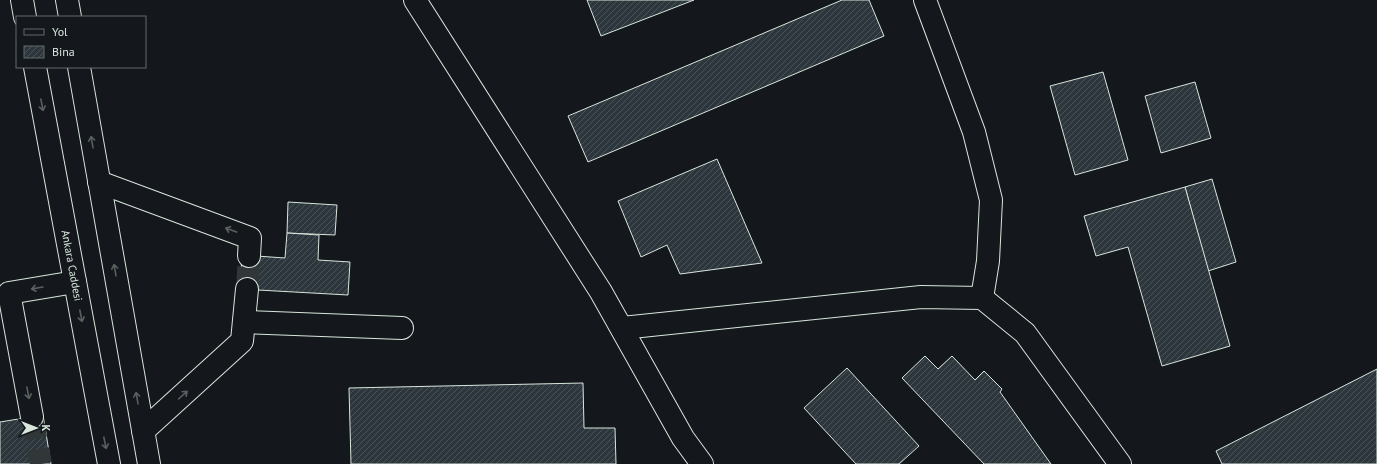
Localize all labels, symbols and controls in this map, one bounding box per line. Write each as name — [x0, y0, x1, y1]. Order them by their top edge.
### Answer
legend — [16, 16, 146, 68]
text: Yol — [52, 24, 68, 39]
text: Bina — [52, 44, 75, 59]
one-way arrow — [38, 98, 46, 111]
one-way arrow — [88, 136, 96, 149]
one-way arrow — [225, 226, 237, 234]
street label: Ankara Caddesi — [59, 229, 86, 302]
one-way arrow — [110, 264, 118, 277]
one-way arrow — [30, 284, 43, 292]
one-way arrow — [78, 309, 86, 322]
one-way arrow — [24, 386, 32, 399]
one-way arrow — [177, 391, 187, 400]
one-way arrow — [133, 392, 141, 405]
north arrow — [16, 408, 56, 448]
text: K — [39, 425, 53, 432]
one-way arrow — [101, 437, 109, 450]

